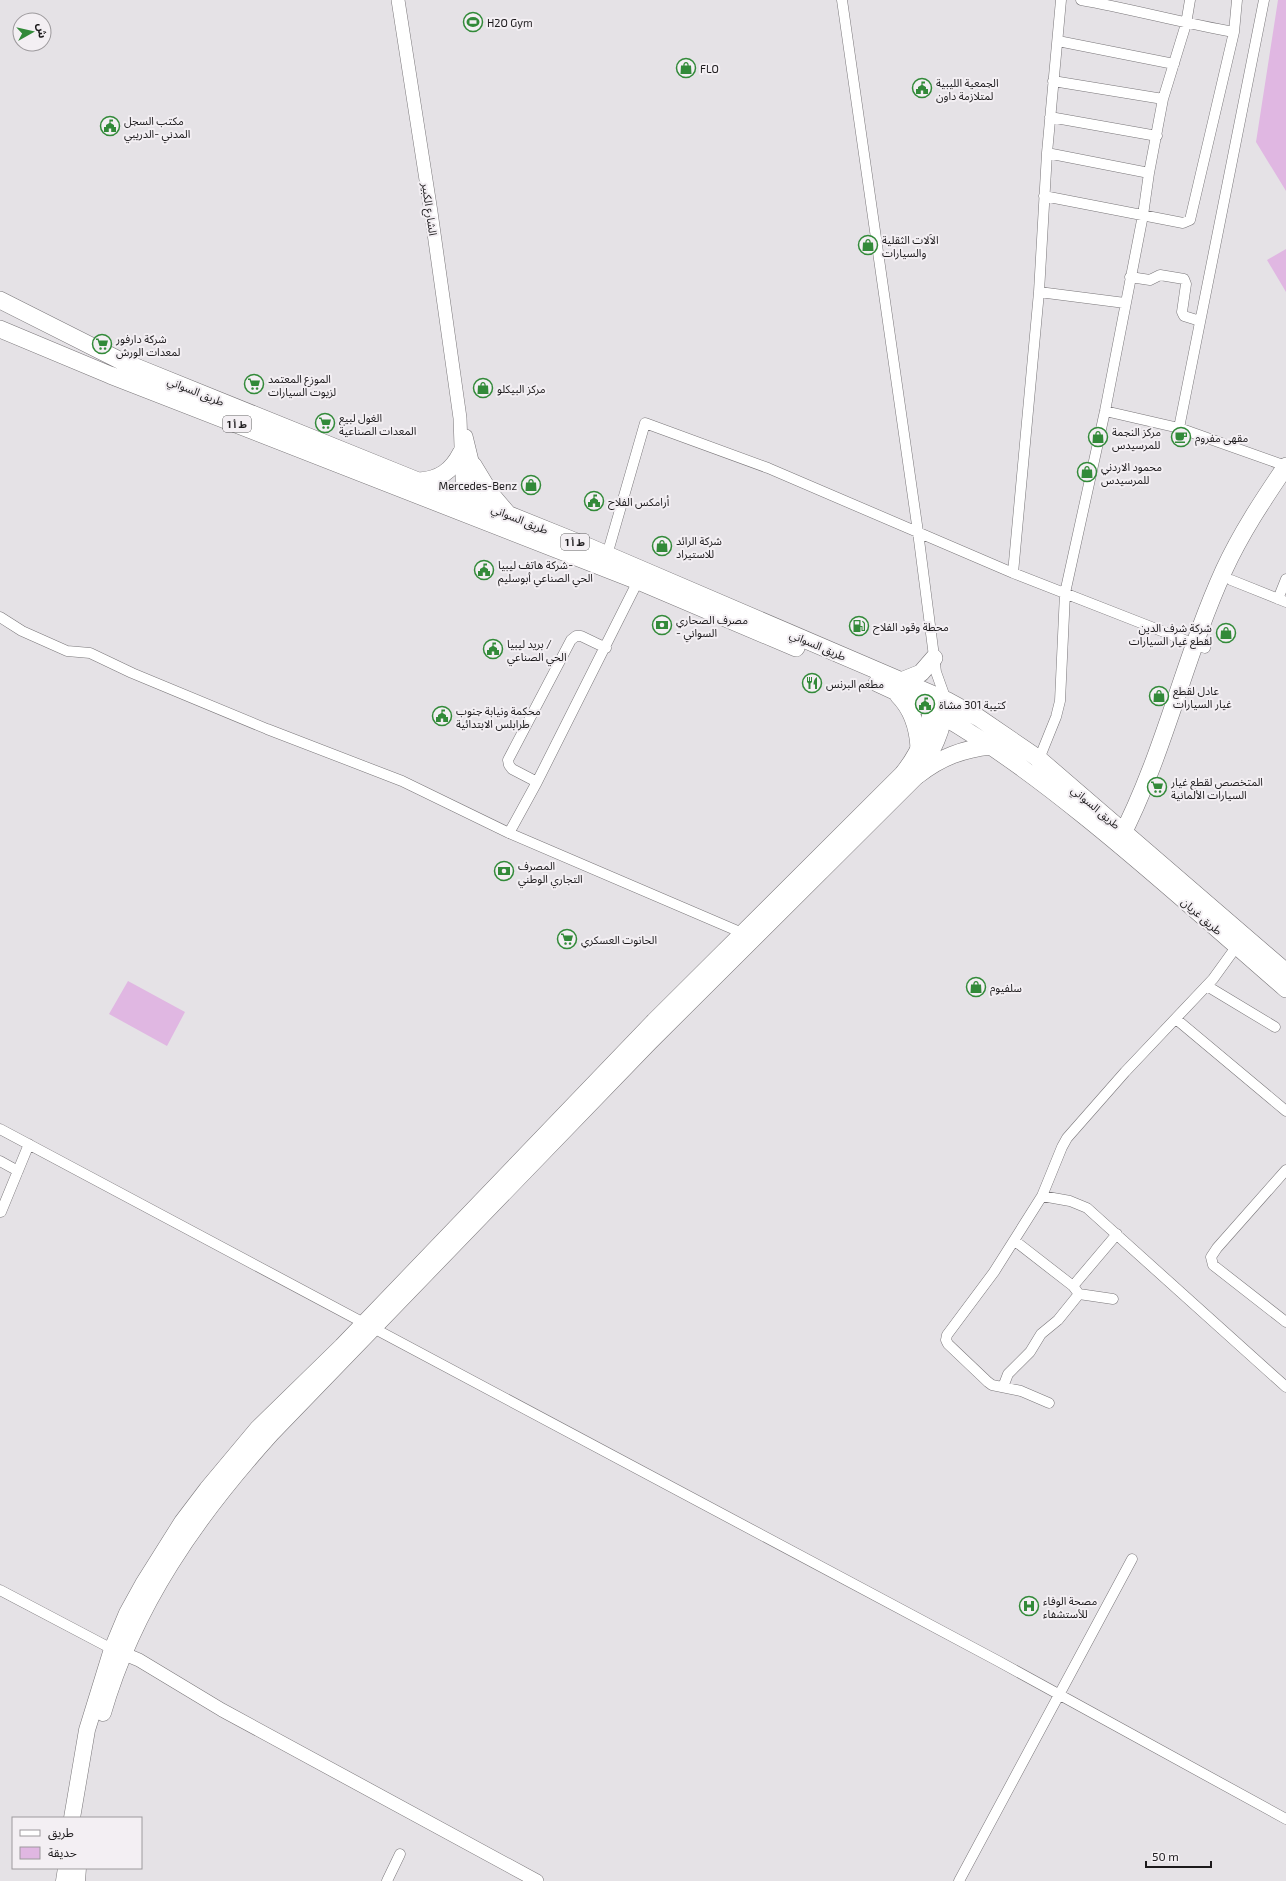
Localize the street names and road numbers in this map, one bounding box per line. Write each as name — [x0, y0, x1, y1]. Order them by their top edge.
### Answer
street label: الشارع الكبير — [418, 181, 440, 237]
street label: طريق السواني — [165, 374, 226, 412]
road number: ط أ 1 — [223, 416, 251, 432]
street label: طريق السواني — [489, 502, 550, 540]
road number: ط أ 1 — [561, 534, 589, 550]
street label: طريق السواني — [787, 627, 848, 666]
street label: طريق السواني — [1067, 783, 1123, 834]
street label: طريق غريان — [1178, 895, 1225, 938]

